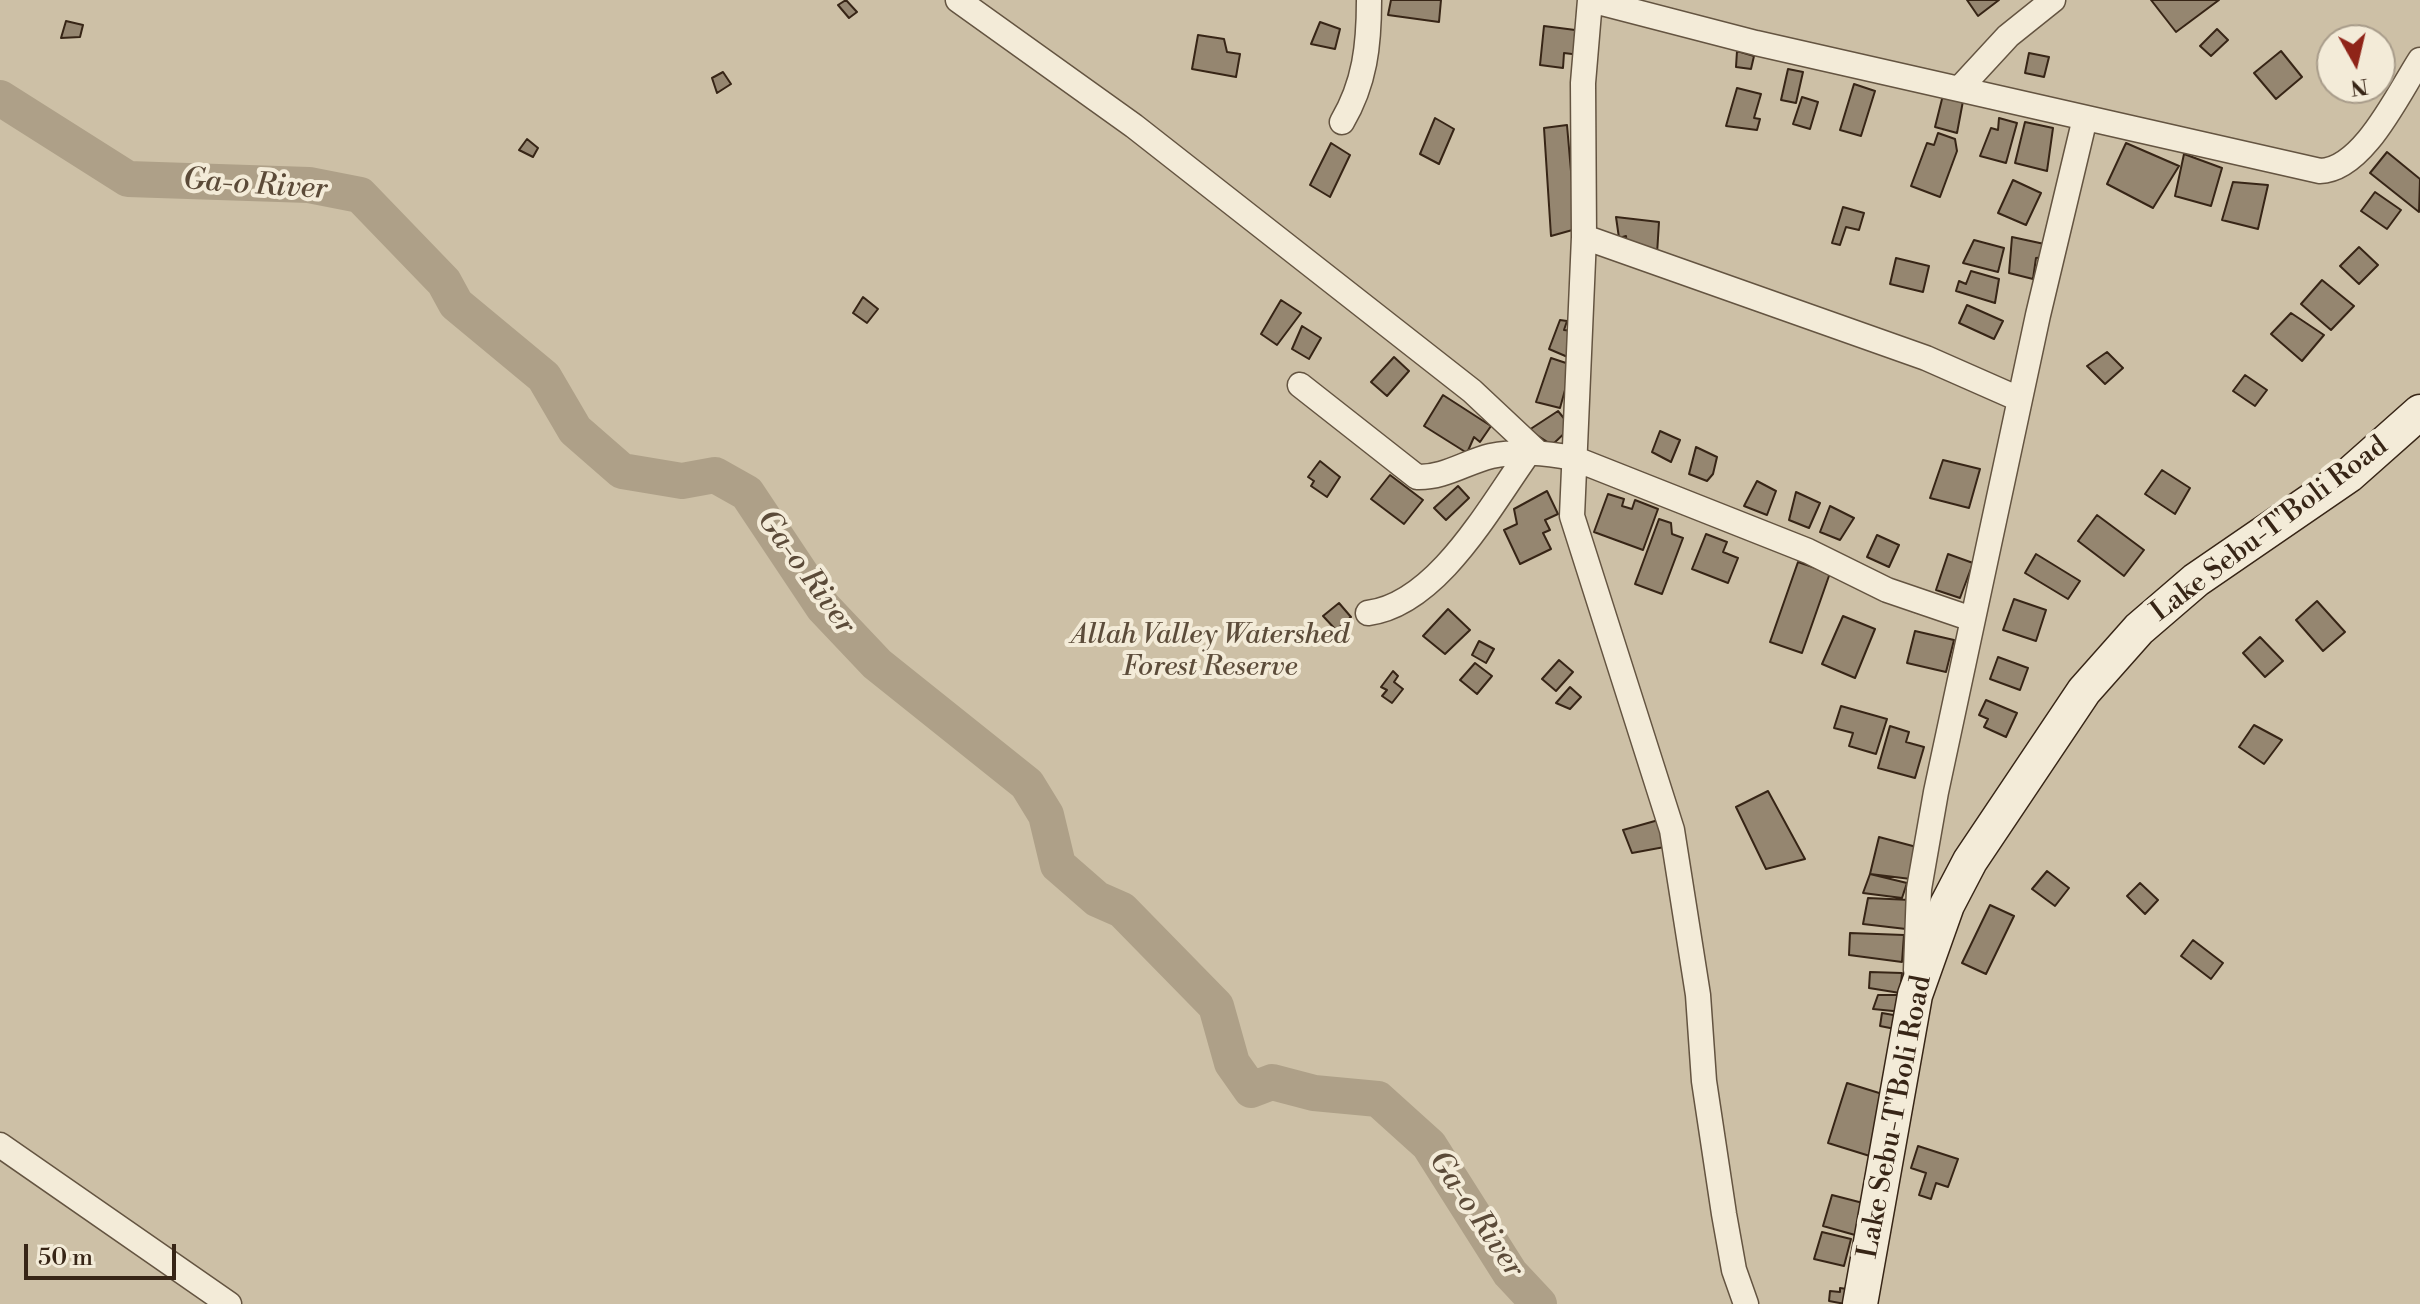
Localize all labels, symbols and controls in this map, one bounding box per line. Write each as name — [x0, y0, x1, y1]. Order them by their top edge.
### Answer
north arrow — [2316, 24, 2396, 104]
text: N — [2349, 72, 2370, 101]
water label: Ga-o River — [181, 163, 329, 209]
street label: Lake Sebu-T'Boli Road — [2145, 430, 2395, 630]
water label: Ga-o River — [748, 504, 862, 642]
park label: Allah Valley Watershed Forest Reserve — [1071, 619, 1349, 685]
street label: Lake Sebu-T'Boli Road — [1852, 973, 1940, 1261]
water label: Ga-o River — [1420, 1145, 1530, 1285]
scale bar — [28, 1228, 180, 1278]
text: 50 m — [38, 1243, 93, 1273]

